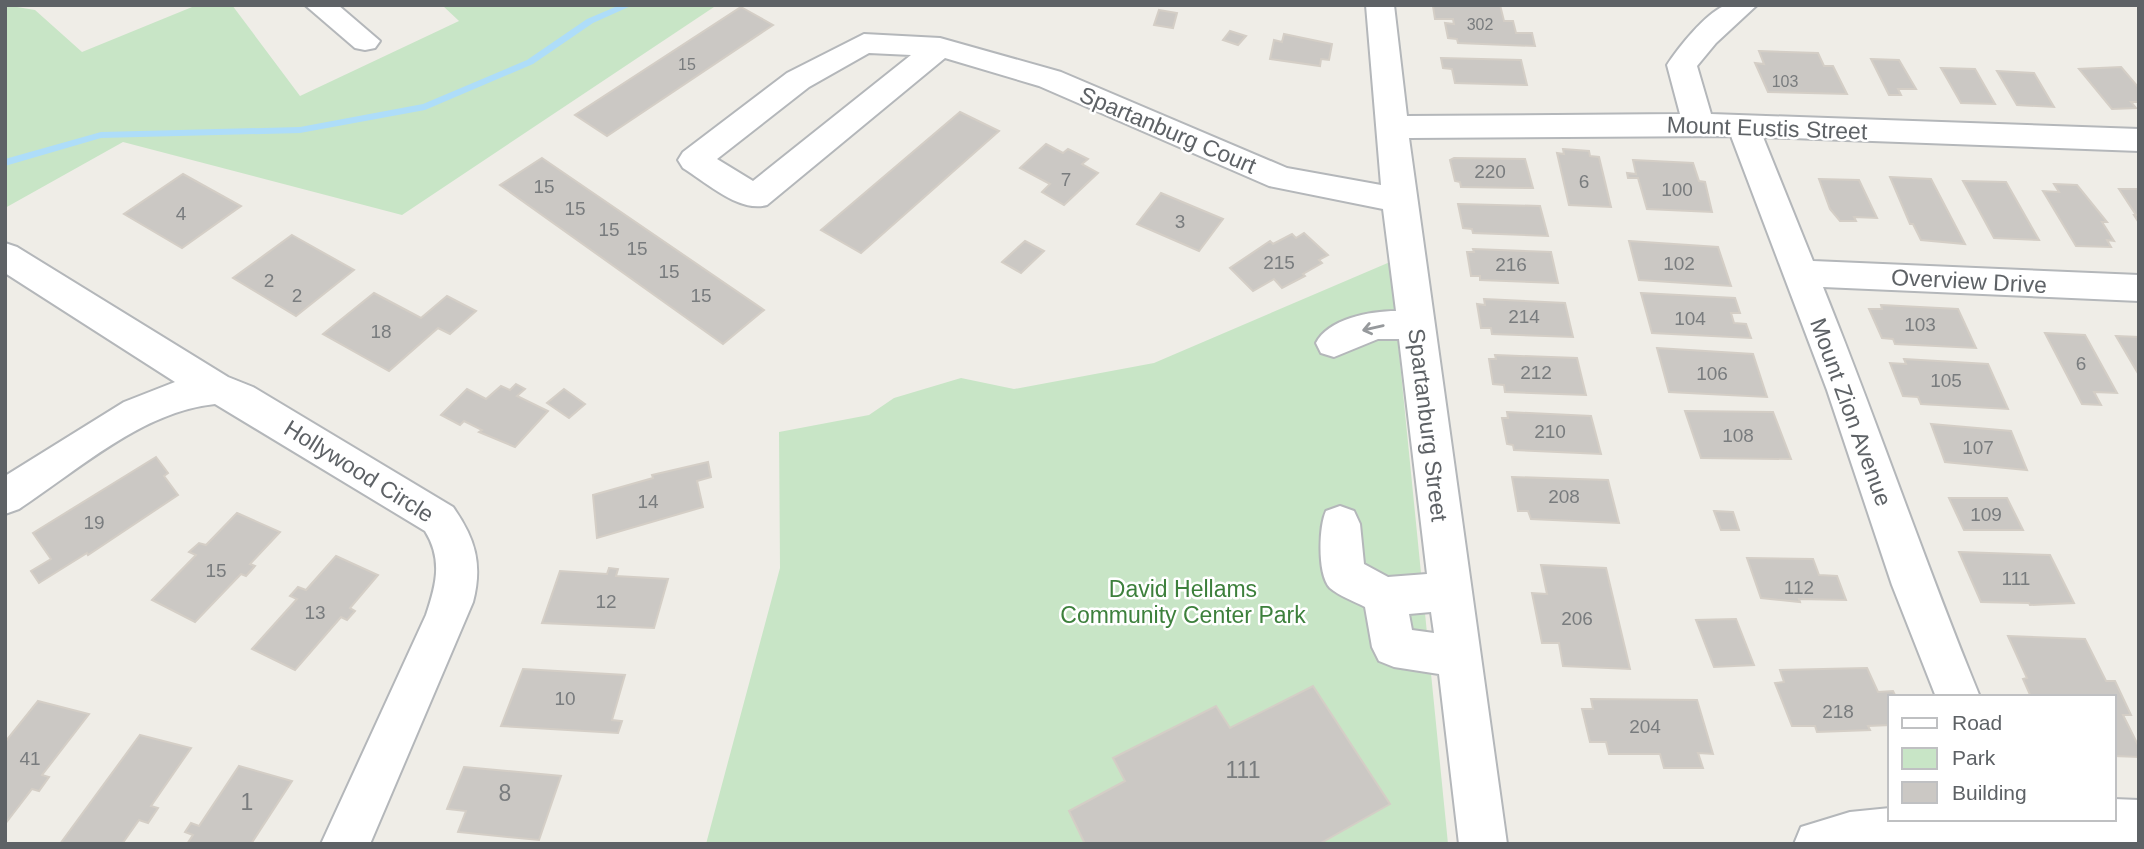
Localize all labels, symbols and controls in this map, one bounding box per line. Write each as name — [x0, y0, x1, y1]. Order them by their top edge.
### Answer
house number: 302 — [1467, 16, 1493, 33]
house number: 15 — [678, 56, 696, 73]
house number: 103 — [1772, 73, 1798, 90]
street label: Spartanburg Court — [1076, 81, 1261, 179]
street label: Mount Eustis Street — [1666, 112, 1868, 145]
house number: 220 — [1474, 161, 1506, 182]
house number: 7 — [1061, 169, 1071, 190]
house number: 6 — [1579, 171, 1589, 192]
house number: 15 — [533, 176, 555, 197]
house number: 100 — [1661, 179, 1693, 200]
house number: 15 — [564, 198, 586, 219]
house number: 4 — [176, 203, 187, 224]
house number: 3 — [1175, 211, 1185, 232]
house number: 15 — [598, 219, 620, 240]
house number: 15 — [626, 238, 648, 259]
house number: 215 — [1263, 252, 1295, 273]
house number: 102 — [1663, 253, 1695, 274]
house number: 216 — [1495, 254, 1527, 275]
house number: 15 — [658, 261, 680, 282]
street label: Overview Drive — [1890, 264, 2048, 298]
house number: 2 — [264, 270, 274, 291]
house number: 2 — [292, 285, 302, 306]
house number: 15 — [690, 285, 712, 306]
house number: 214 — [1508, 306, 1540, 327]
house number: 104 — [1674, 308, 1706, 329]
house number: 103 — [1904, 314, 1936, 335]
street label: Mount Zion Avenue — [1805, 315, 1897, 509]
house number: 18 — [370, 321, 392, 342]
one-way arrow — [1363, 322, 1385, 335]
street label: Spartanburg Street — [1403, 327, 1453, 524]
house number: 6 — [2076, 353, 2086, 374]
house number: 212 — [1520, 362, 1552, 383]
house number: 106 — [1696, 363, 1728, 384]
house number: 105 — [1930, 370, 1962, 391]
street label: Hollywood Circle — [279, 415, 439, 527]
house number: 210 — [1534, 421, 1566, 442]
house number: 108 — [1722, 425, 1754, 446]
house number: 107 — [1962, 437, 1994, 458]
house number: 208 — [1548, 486, 1580, 507]
house number: 14 — [637, 491, 659, 512]
house number: 109 — [1970, 504, 2002, 525]
house number: 19 — [83, 512, 105, 533]
house number: 15 — [205, 560, 227, 581]
house number: 111 — [2002, 568, 2030, 589]
park label: David Hellams Community Center Park — [1060, 576, 1306, 628]
house number: 112 — [1784, 577, 1814, 598]
house number: 12 — [595, 591, 617, 612]
house number: 13 — [304, 602, 326, 623]
house number: 206 — [1561, 608, 1593, 629]
house number: 10 — [554, 688, 576, 709]
legend — [1888, 695, 2116, 821]
house number: 218 — [1822, 701, 1854, 722]
text: Road — [1952, 711, 2002, 734]
house number: 204 — [1629, 716, 1661, 737]
text: Park — [1952, 746, 1996, 769]
house number: 41 — [19, 748, 41, 769]
house number: 111 — [1226, 757, 1260, 783]
house number: 8 — [499, 780, 511, 806]
text: Building — [1952, 781, 2027, 804]
house number: 1 — [241, 789, 253, 815]

